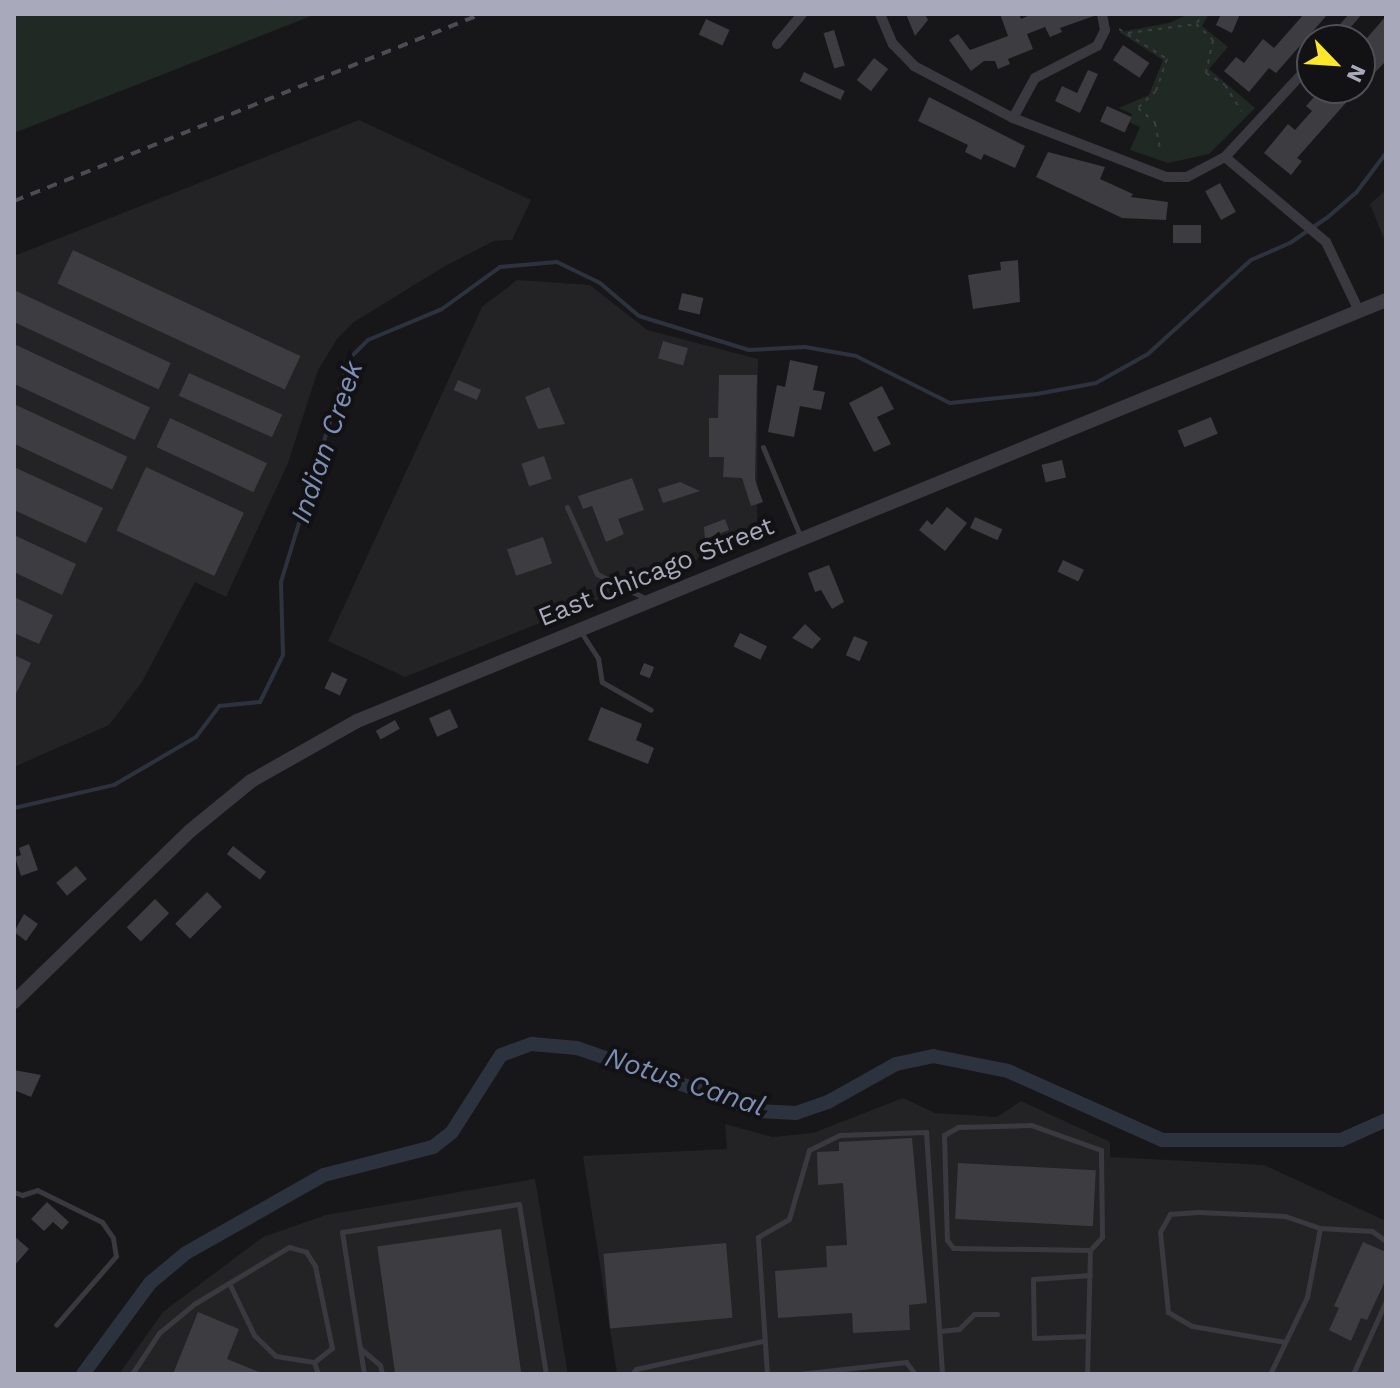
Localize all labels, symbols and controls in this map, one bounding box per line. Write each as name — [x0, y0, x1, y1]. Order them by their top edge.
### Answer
north arrow — [1296, 24, 1376, 104]
text: N — [1342, 61, 1371, 86]
water label: Indian Creek — [284, 357, 370, 527]
street label: East Chicago Street — [534, 510, 778, 634]
water label: Notus Canal — [601, 1040, 769, 1124]

